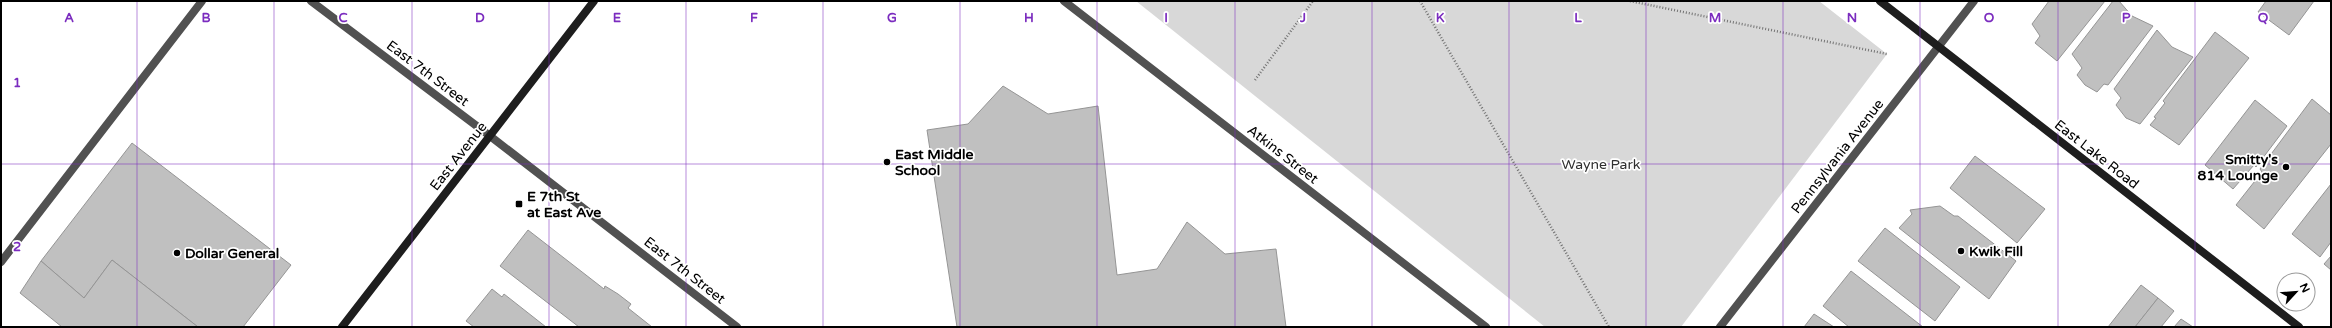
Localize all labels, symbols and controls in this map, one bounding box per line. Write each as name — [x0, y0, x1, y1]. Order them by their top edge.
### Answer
text: A — [64, 10, 74, 26]
text: B — [201, 10, 211, 26]
text: C — [338, 10, 348, 26]
text: D — [475, 10, 485, 26]
text: E — [613, 10, 621, 26]
text: F — [750, 10, 758, 26]
text: G — [887, 10, 897, 26]
text: H — [1024, 10, 1034, 26]
text: I — [1164, 10, 1168, 26]
text: J — [1299, 10, 1306, 26]
text: K — [1436, 10, 1445, 26]
text: L — [1574, 10, 1582, 26]
text: M — [1709, 10, 1721, 26]
text: N — [1847, 10, 1857, 26]
text: O — [1984, 10, 1995, 26]
text: P — [2122, 10, 2131, 26]
text: Q — [2258, 10, 2269, 26]
street label: East 7th Street — [383, 37, 473, 110]
text: 1 — [13, 75, 21, 91]
street label: Pennsylvania Avenue — [1787, 96, 1887, 217]
street label: East Lake Road — [2051, 116, 2142, 193]
street label: East Avenue — [426, 119, 491, 194]
street label: Atkins Street — [1244, 121, 1322, 188]
place label: East Middle School — [895, 146, 973, 179]
place label: Smitty's 814 Lounge — [2198, 151, 2278, 184]
park label: Wayne Park — [1562, 156, 1641, 173]
marker: East Middle School — [882, 157, 892, 167]
marker: Smitty's 814 Lounge — [2281, 162, 2291, 172]
place label: E 7th St at East Ave — [527, 188, 601, 221]
marker: E 7th St at East Ave — [514, 199, 524, 209]
street label: East 7th Street — [641, 233, 729, 308]
text: 2 — [13, 239, 21, 255]
place label: Kwik Fill — [1969, 243, 2023, 260]
place label: Dollar General — [185, 245, 279, 262]
marker: Kwik Fill — [1956, 246, 1966, 256]
marker: Dollar General — [172, 248, 182, 258]
north arrow — [2276, 272, 2316, 312]
text: N — [2297, 281, 2312, 295]

